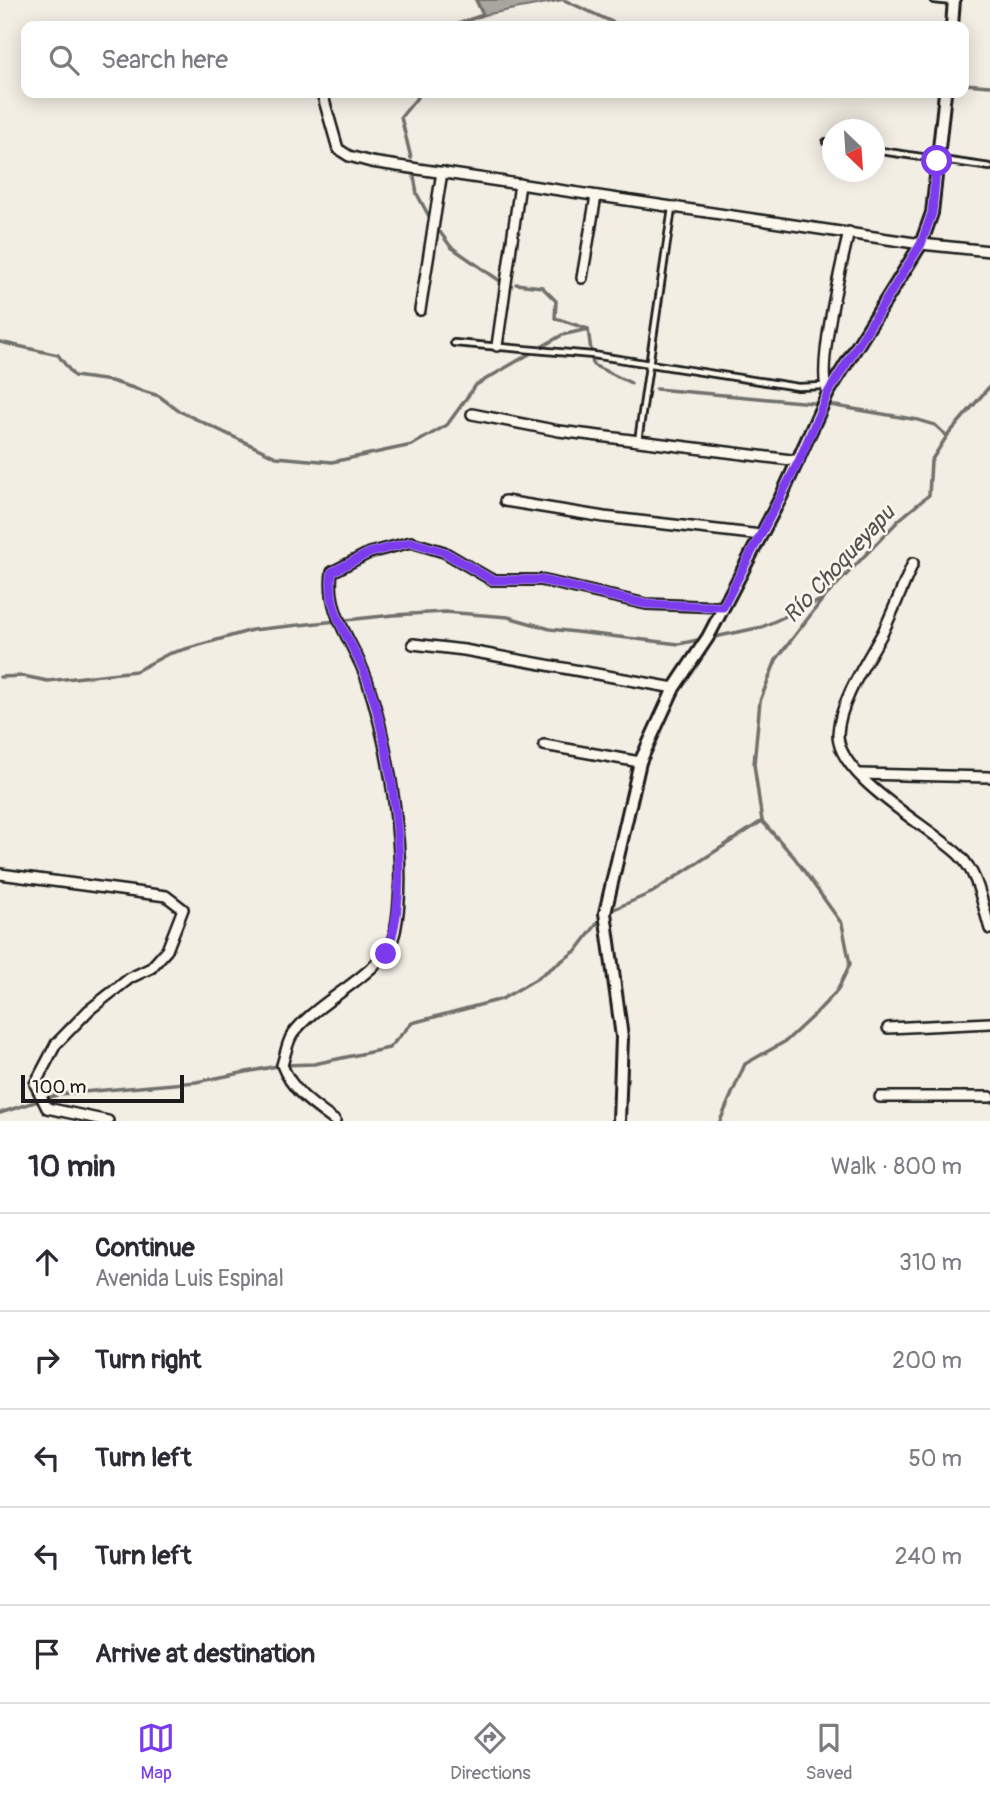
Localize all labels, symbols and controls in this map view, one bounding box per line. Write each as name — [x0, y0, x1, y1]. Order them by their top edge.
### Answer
search box — [21, 21, 969, 98]
icon: search — [45, 41, 83, 79]
text: Search here — [101, 44, 228, 76]
north arrow — [822, 119, 885, 182]
route start — [921, 145, 952, 176]
water label: Río Choqueyapu — [777, 498, 902, 629]
route end — [370, 938, 401, 969]
scale bar — [21, 1072, 184, 1104]
text: 100 m — [32, 1075, 86, 1099]
text: 10 min — [28, 1148, 115, 1185]
text: Walk · 800 m — [831, 1152, 962, 1181]
text: Continue — [95, 1232, 195, 1264]
icon: ahead — [28, 1243, 66, 1281]
text: 310 m — [899, 1248, 962, 1277]
text: Avenida Luis Espinal — [95, 1264, 284, 1293]
icon: right — [28, 1341, 66, 1379]
text: Turn right — [95, 1344, 201, 1376]
text: 200 m — [892, 1346, 962, 1375]
icon: left — [28, 1439, 66, 1477]
text: Turn left — [95, 1442, 191, 1474]
text: 50 m — [908, 1444, 962, 1473]
icon: left — [28, 1537, 66, 1575]
text: Turn left — [95, 1540, 191, 1572]
text: 240 m — [895, 1542, 962, 1571]
icon: arrive — [28, 1635, 66, 1673]
text: Arrive at destination — [95, 1638, 315, 1670]
tab: Map — [137, 1719, 175, 1785]
tab: Directions — [450, 1719, 531, 1785]
tab: Saved — [805, 1719, 853, 1785]

